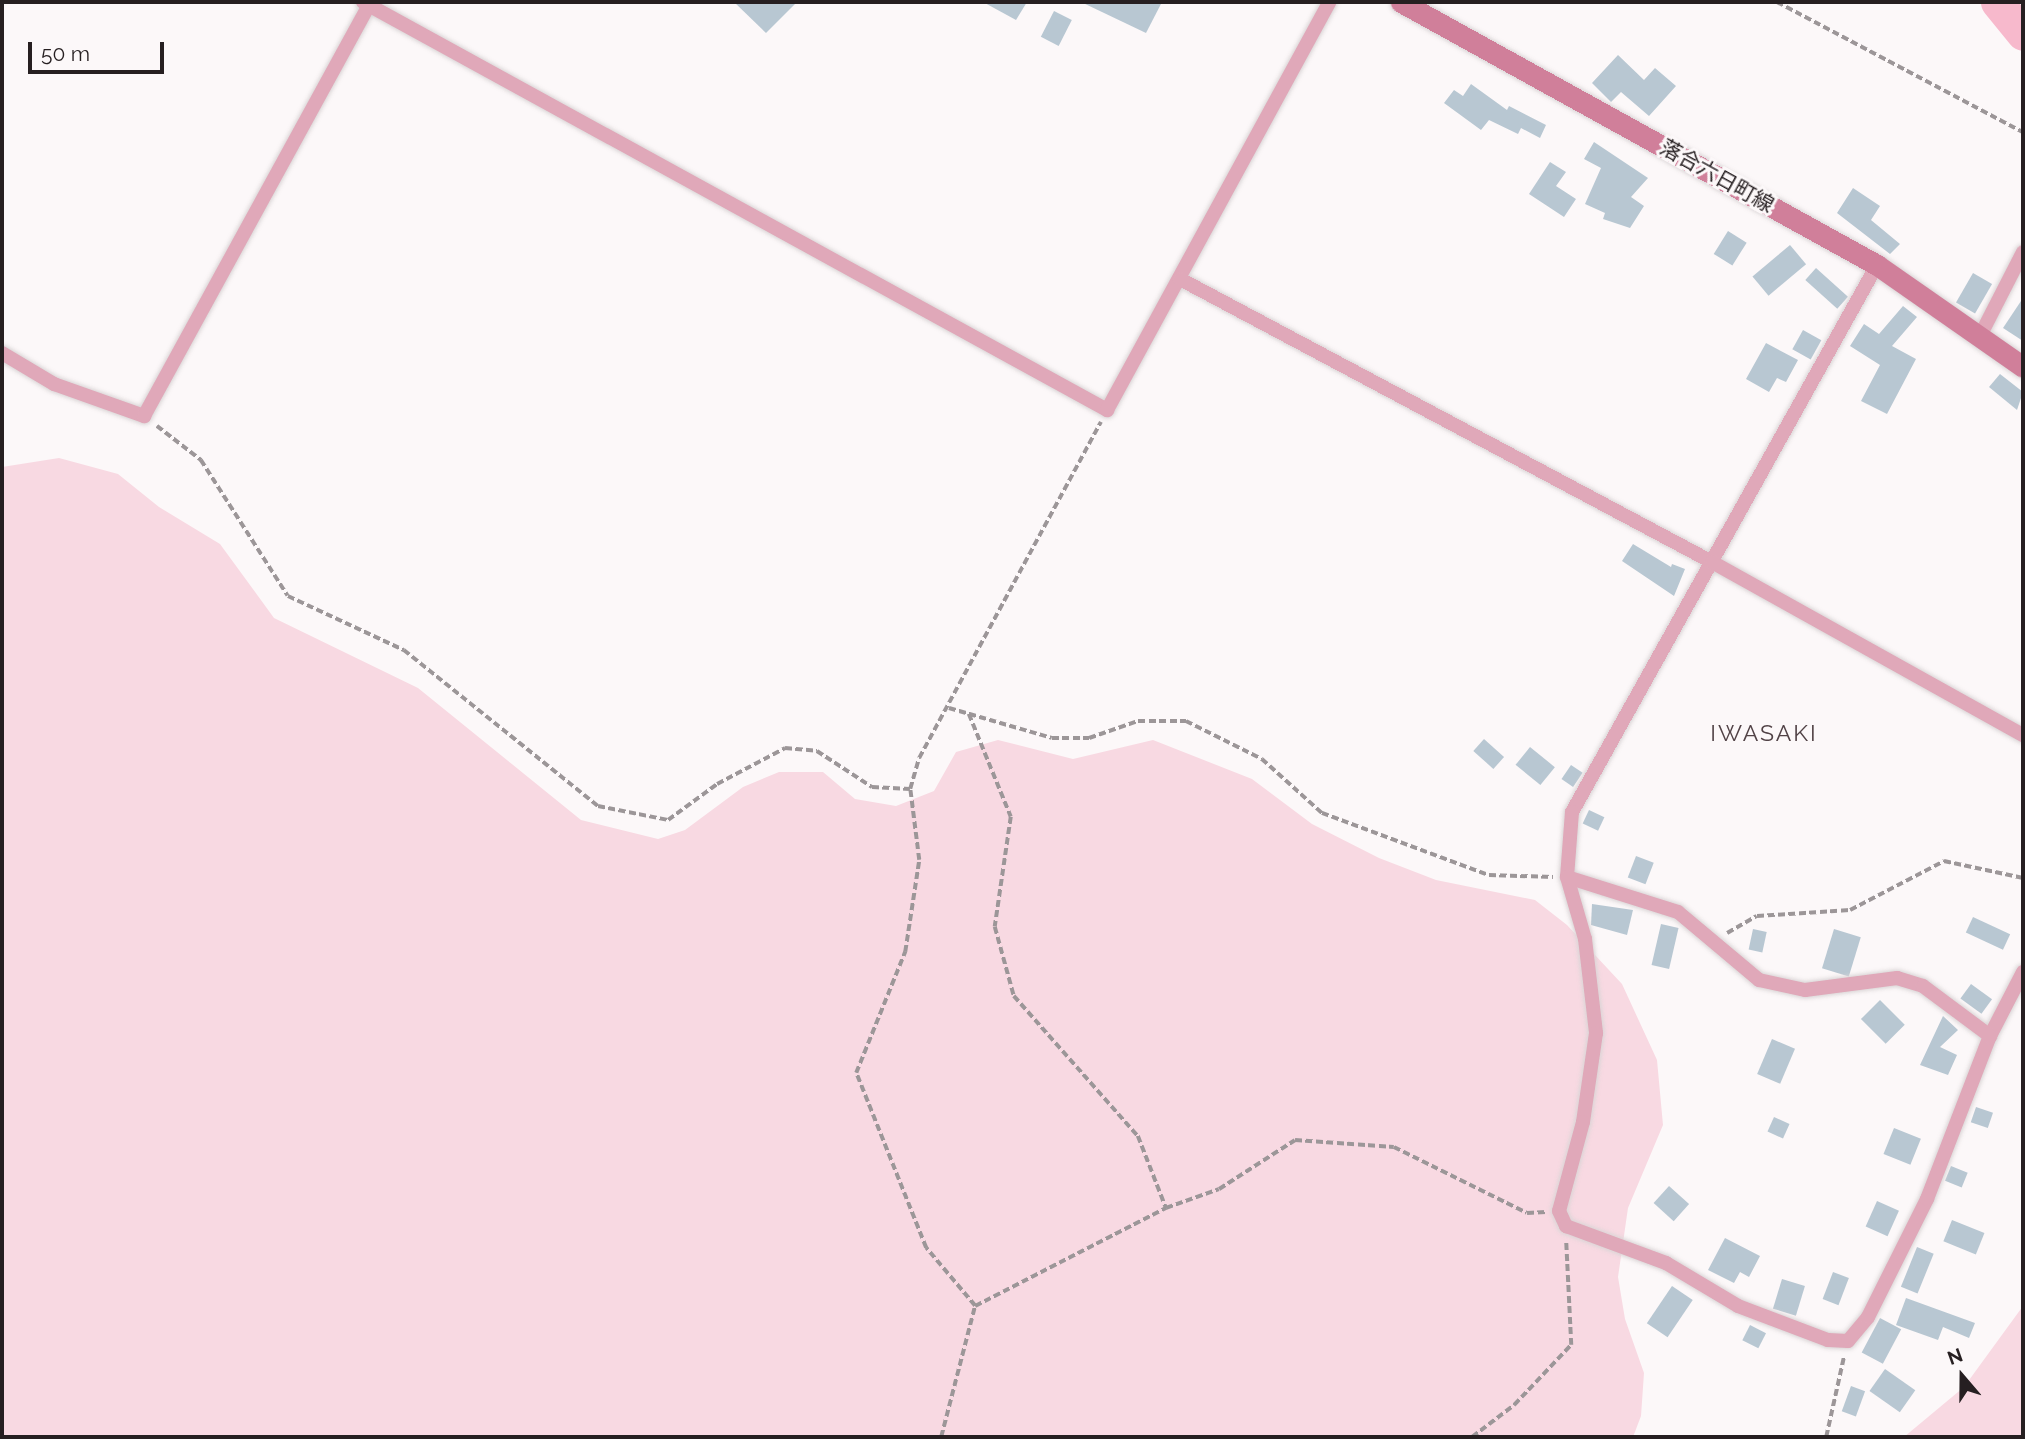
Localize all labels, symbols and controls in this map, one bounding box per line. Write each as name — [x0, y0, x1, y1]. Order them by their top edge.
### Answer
scale bar — [32, 28, 168, 72]
text: 50 m — [41, 41, 90, 66]
street label: 落合六日町線 — [1656, 134, 1778, 218]
district label: IWASAKI — [1711, 719, 1817, 747]
north arrow — [1927, 1341, 1997, 1411]
text: N — [1944, 1343, 1965, 1369]

